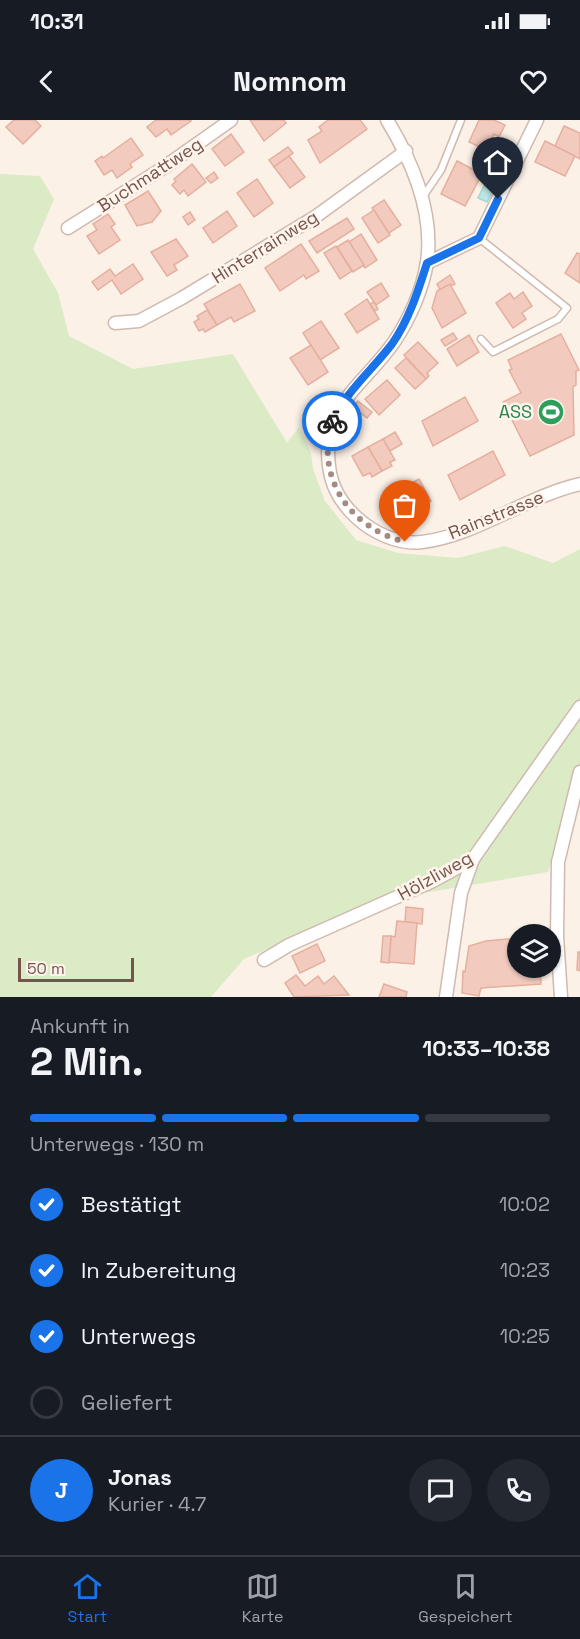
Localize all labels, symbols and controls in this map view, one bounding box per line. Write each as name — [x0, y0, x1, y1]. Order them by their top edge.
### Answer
text: 10:31 — [30, 7, 84, 35]
text: Nomnom — [233, 64, 347, 99]
icon: back — [30, 65, 63, 98]
icon: heart — [517, 65, 550, 98]
street label: Buchmattweg — [93, 132, 207, 217]
pin — [472, 137, 523, 199]
icon: home — [481, 146, 514, 179]
street label: Hinterrainweg — [207, 205, 322, 288]
courier — [302, 391, 362, 451]
sports icon: ASS — [536, 397, 566, 427]
place label: ASS — [499, 400, 532, 423]
icon: bike — [316, 405, 349, 438]
pin — [379, 480, 430, 542]
street label: Rainstrasse — [445, 485, 547, 544]
icon: bag — [388, 489, 421, 522]
street label: Hölzliweg — [393, 846, 476, 905]
map controls — [507, 924, 561, 978]
button: layers — [507, 924, 561, 978]
scale bar — [18, 955, 134, 983]
text: 50 m — [27, 958, 65, 979]
text: Ankunft in — [30, 1013, 130, 1039]
text: 10:33–10:38 — [422, 1034, 550, 1062]
text: 2 Min. — [30, 1037, 144, 1086]
text: Unterwegs · 130 m — [30, 1131, 204, 1157]
icon: check — [30, 1188, 63, 1221]
text: Bestätigt — [81, 1190, 182, 1218]
text: 10:02 — [499, 1191, 550, 1217]
icon: check — [30, 1254, 63, 1287]
text: In Zubereitung — [81, 1256, 236, 1284]
text: 10:23 — [500, 1257, 550, 1283]
icon: check — [30, 1320, 63, 1353]
text: Unterwegs — [81, 1322, 196, 1350]
text: 10:25 — [500, 1323, 550, 1349]
text: Geliefert — [81, 1388, 173, 1416]
button: chat — [409, 1459, 472, 1522]
button: phone — [487, 1459, 550, 1522]
text: Jonas — [108, 1463, 172, 1491]
text: J — [55, 1476, 68, 1504]
text: Kurier · 4.7 — [108, 1491, 206, 1517]
tab: Start — [67, 1570, 107, 1627]
tab: Karte — [242, 1570, 283, 1627]
tab: Gespeichert — [418, 1570, 513, 1627]

